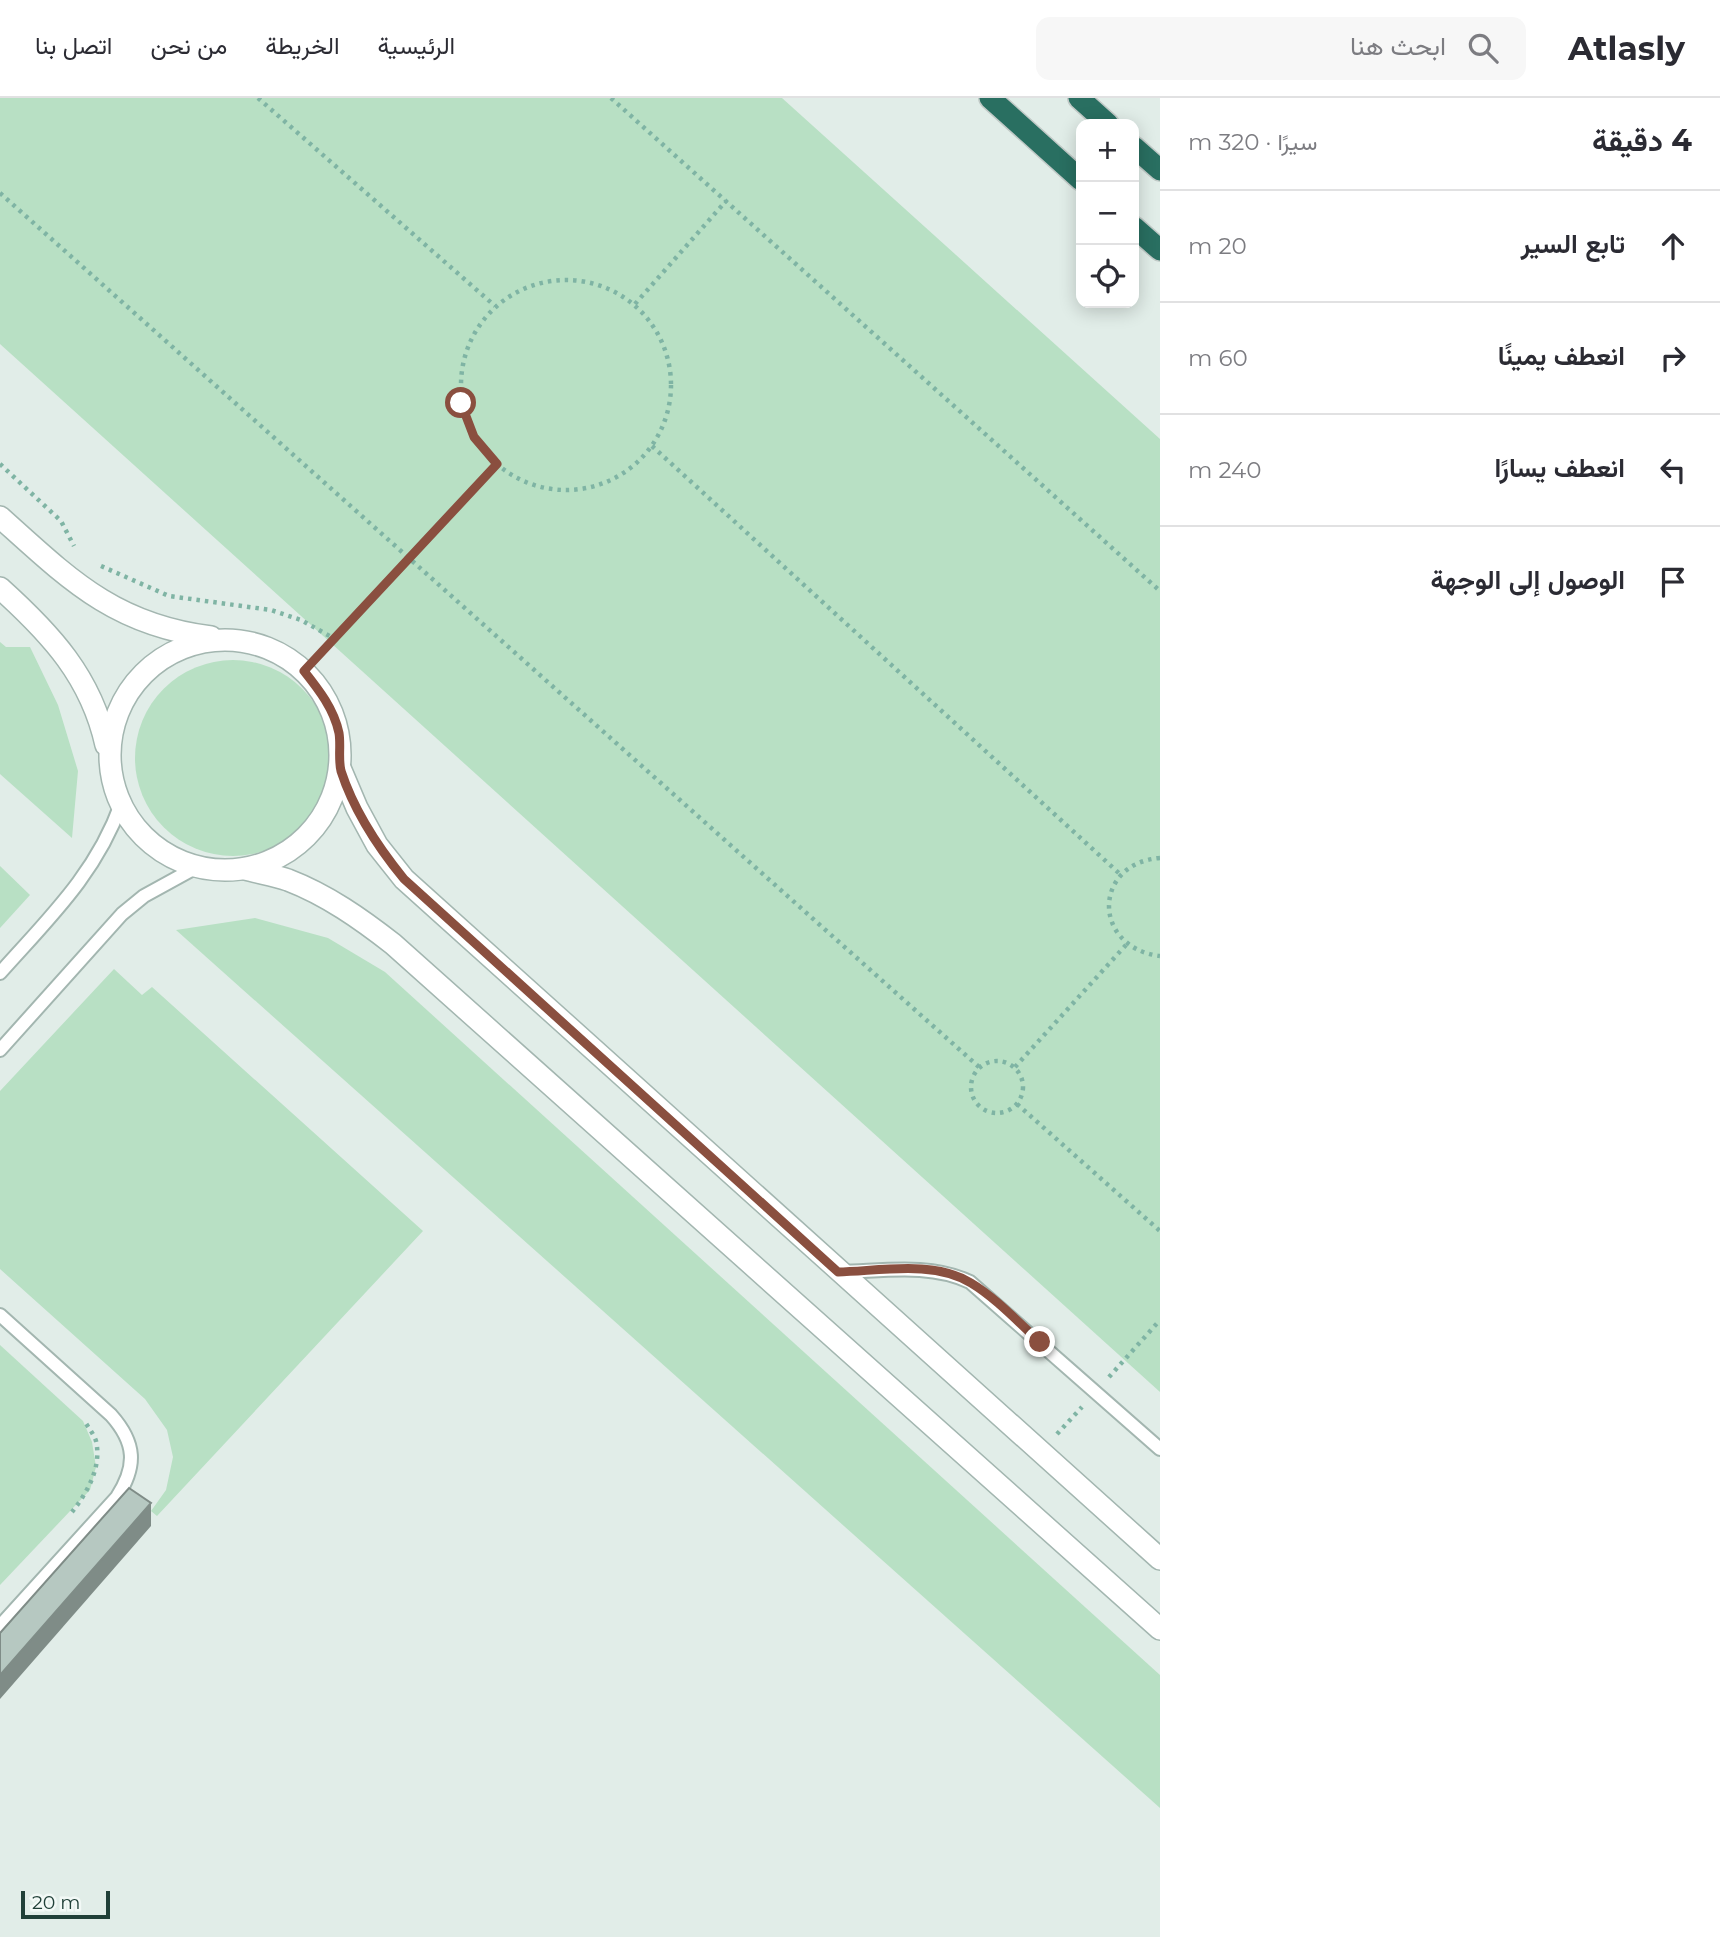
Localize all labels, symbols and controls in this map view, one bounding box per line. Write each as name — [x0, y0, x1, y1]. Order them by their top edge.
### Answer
search box — [1036, 17, 1526, 80]
text: Atlasly — [1568, 28, 1685, 68]
icon: search — [1464, 29, 1502, 67]
text: ابحث هنا — [1350, 30, 1446, 62]
text: اتصل بنا — [35, 31, 112, 60]
text: من نحن — [150, 31, 227, 60]
text: الخريطة — [265, 31, 340, 60]
text: الرئيسية — [378, 31, 455, 60]
map controls — [1076, 119, 1139, 308]
button: + — [1076, 119, 1139, 182]
text: 4 دقيقة — [1592, 122, 1692, 159]
text: سيرًا · 320 m — [1188, 128, 1317, 156]
button: − — [1076, 182, 1139, 245]
icon: ahead — [1654, 227, 1692, 265]
text: تابع السير — [1521, 228, 1625, 260]
text: 20 m — [1188, 232, 1247, 260]
button: locate — [1076, 245, 1139, 308]
icon: right — [1654, 339, 1692, 377]
text: انعطف يمينًا — [1498, 340, 1625, 372]
text: 60 m — [1188, 344, 1248, 372]
route start — [445, 387, 476, 418]
icon: left — [1654, 451, 1692, 489]
text: انعطف يسارًا — [1495, 452, 1625, 484]
text: 240 m — [1188, 456, 1261, 484]
icon: arrive — [1654, 563, 1692, 601]
text: الوصول إلى الوجهة — [1431, 564, 1625, 596]
route end — [1024, 1326, 1055, 1357]
scale bar — [21, 1888, 110, 1920]
text: 20 m — [32, 1891, 80, 1914]

